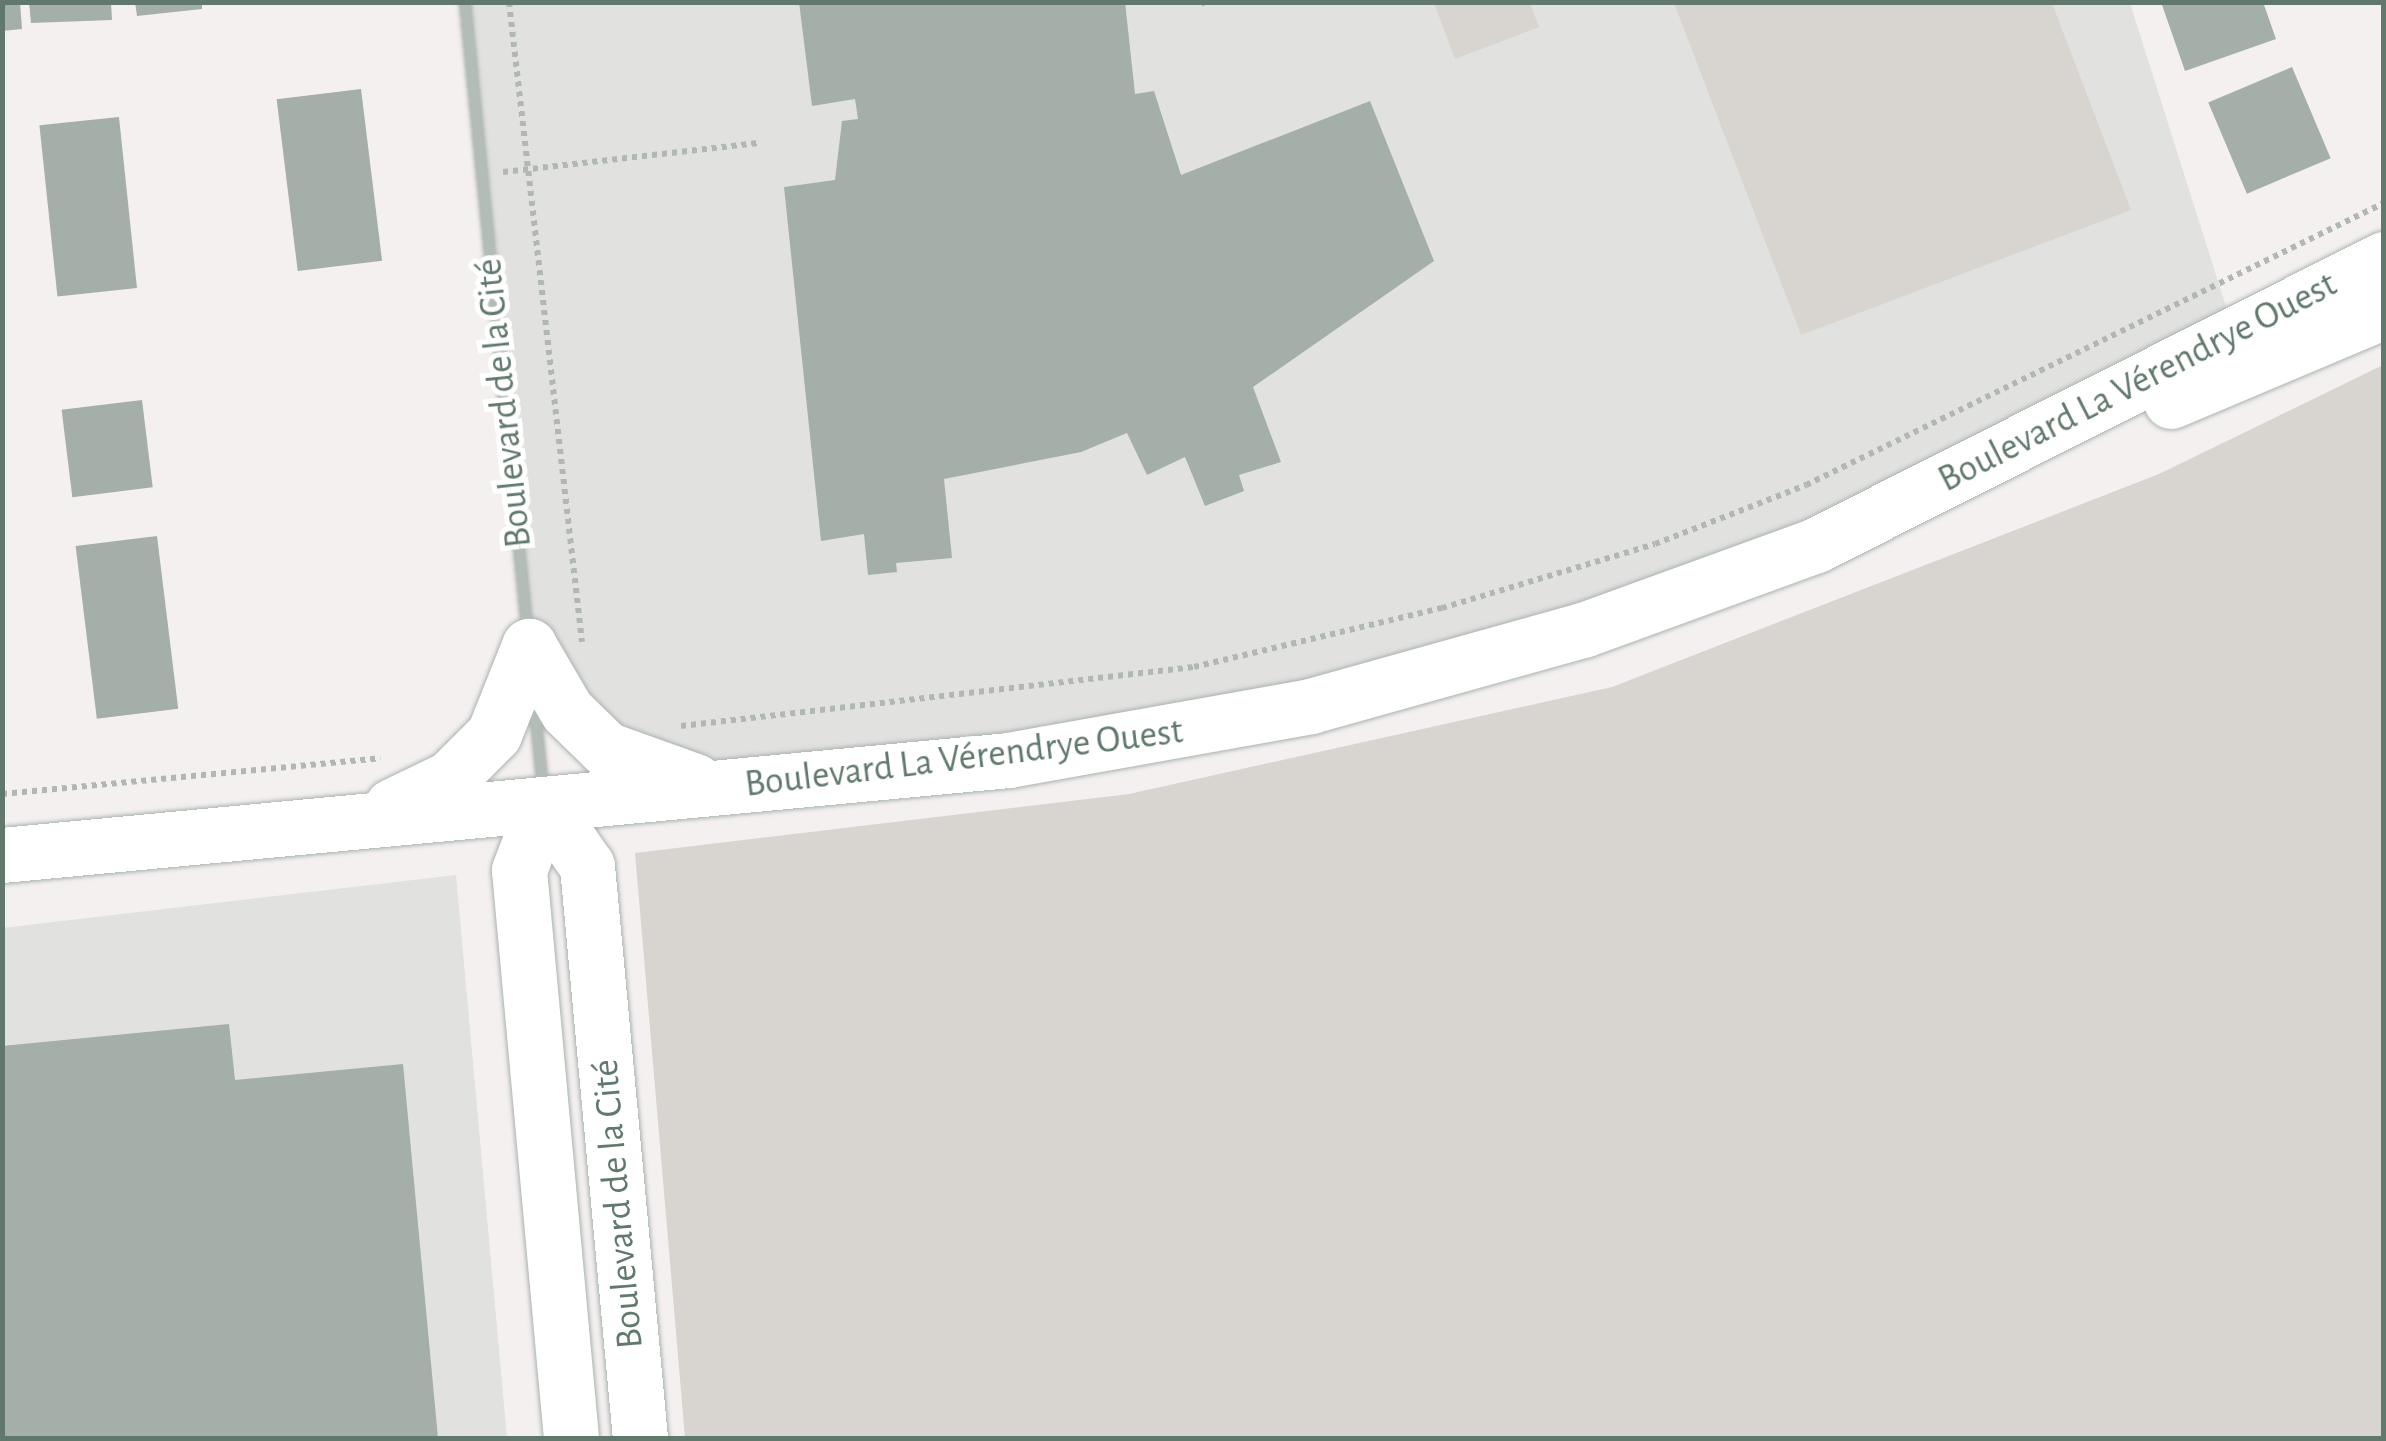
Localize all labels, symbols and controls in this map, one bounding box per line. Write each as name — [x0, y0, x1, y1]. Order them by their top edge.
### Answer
street label: Boulevard de la Cité — [467, 256, 543, 550]
street label: Boulevard La Vérendrye Ouest — [1931, 263, 2345, 503]
street label: Boulevard La Vérendrye Ouest — [742, 709, 1186, 809]
street label: Boulevard de la Cité — [584, 1057, 654, 1351]

